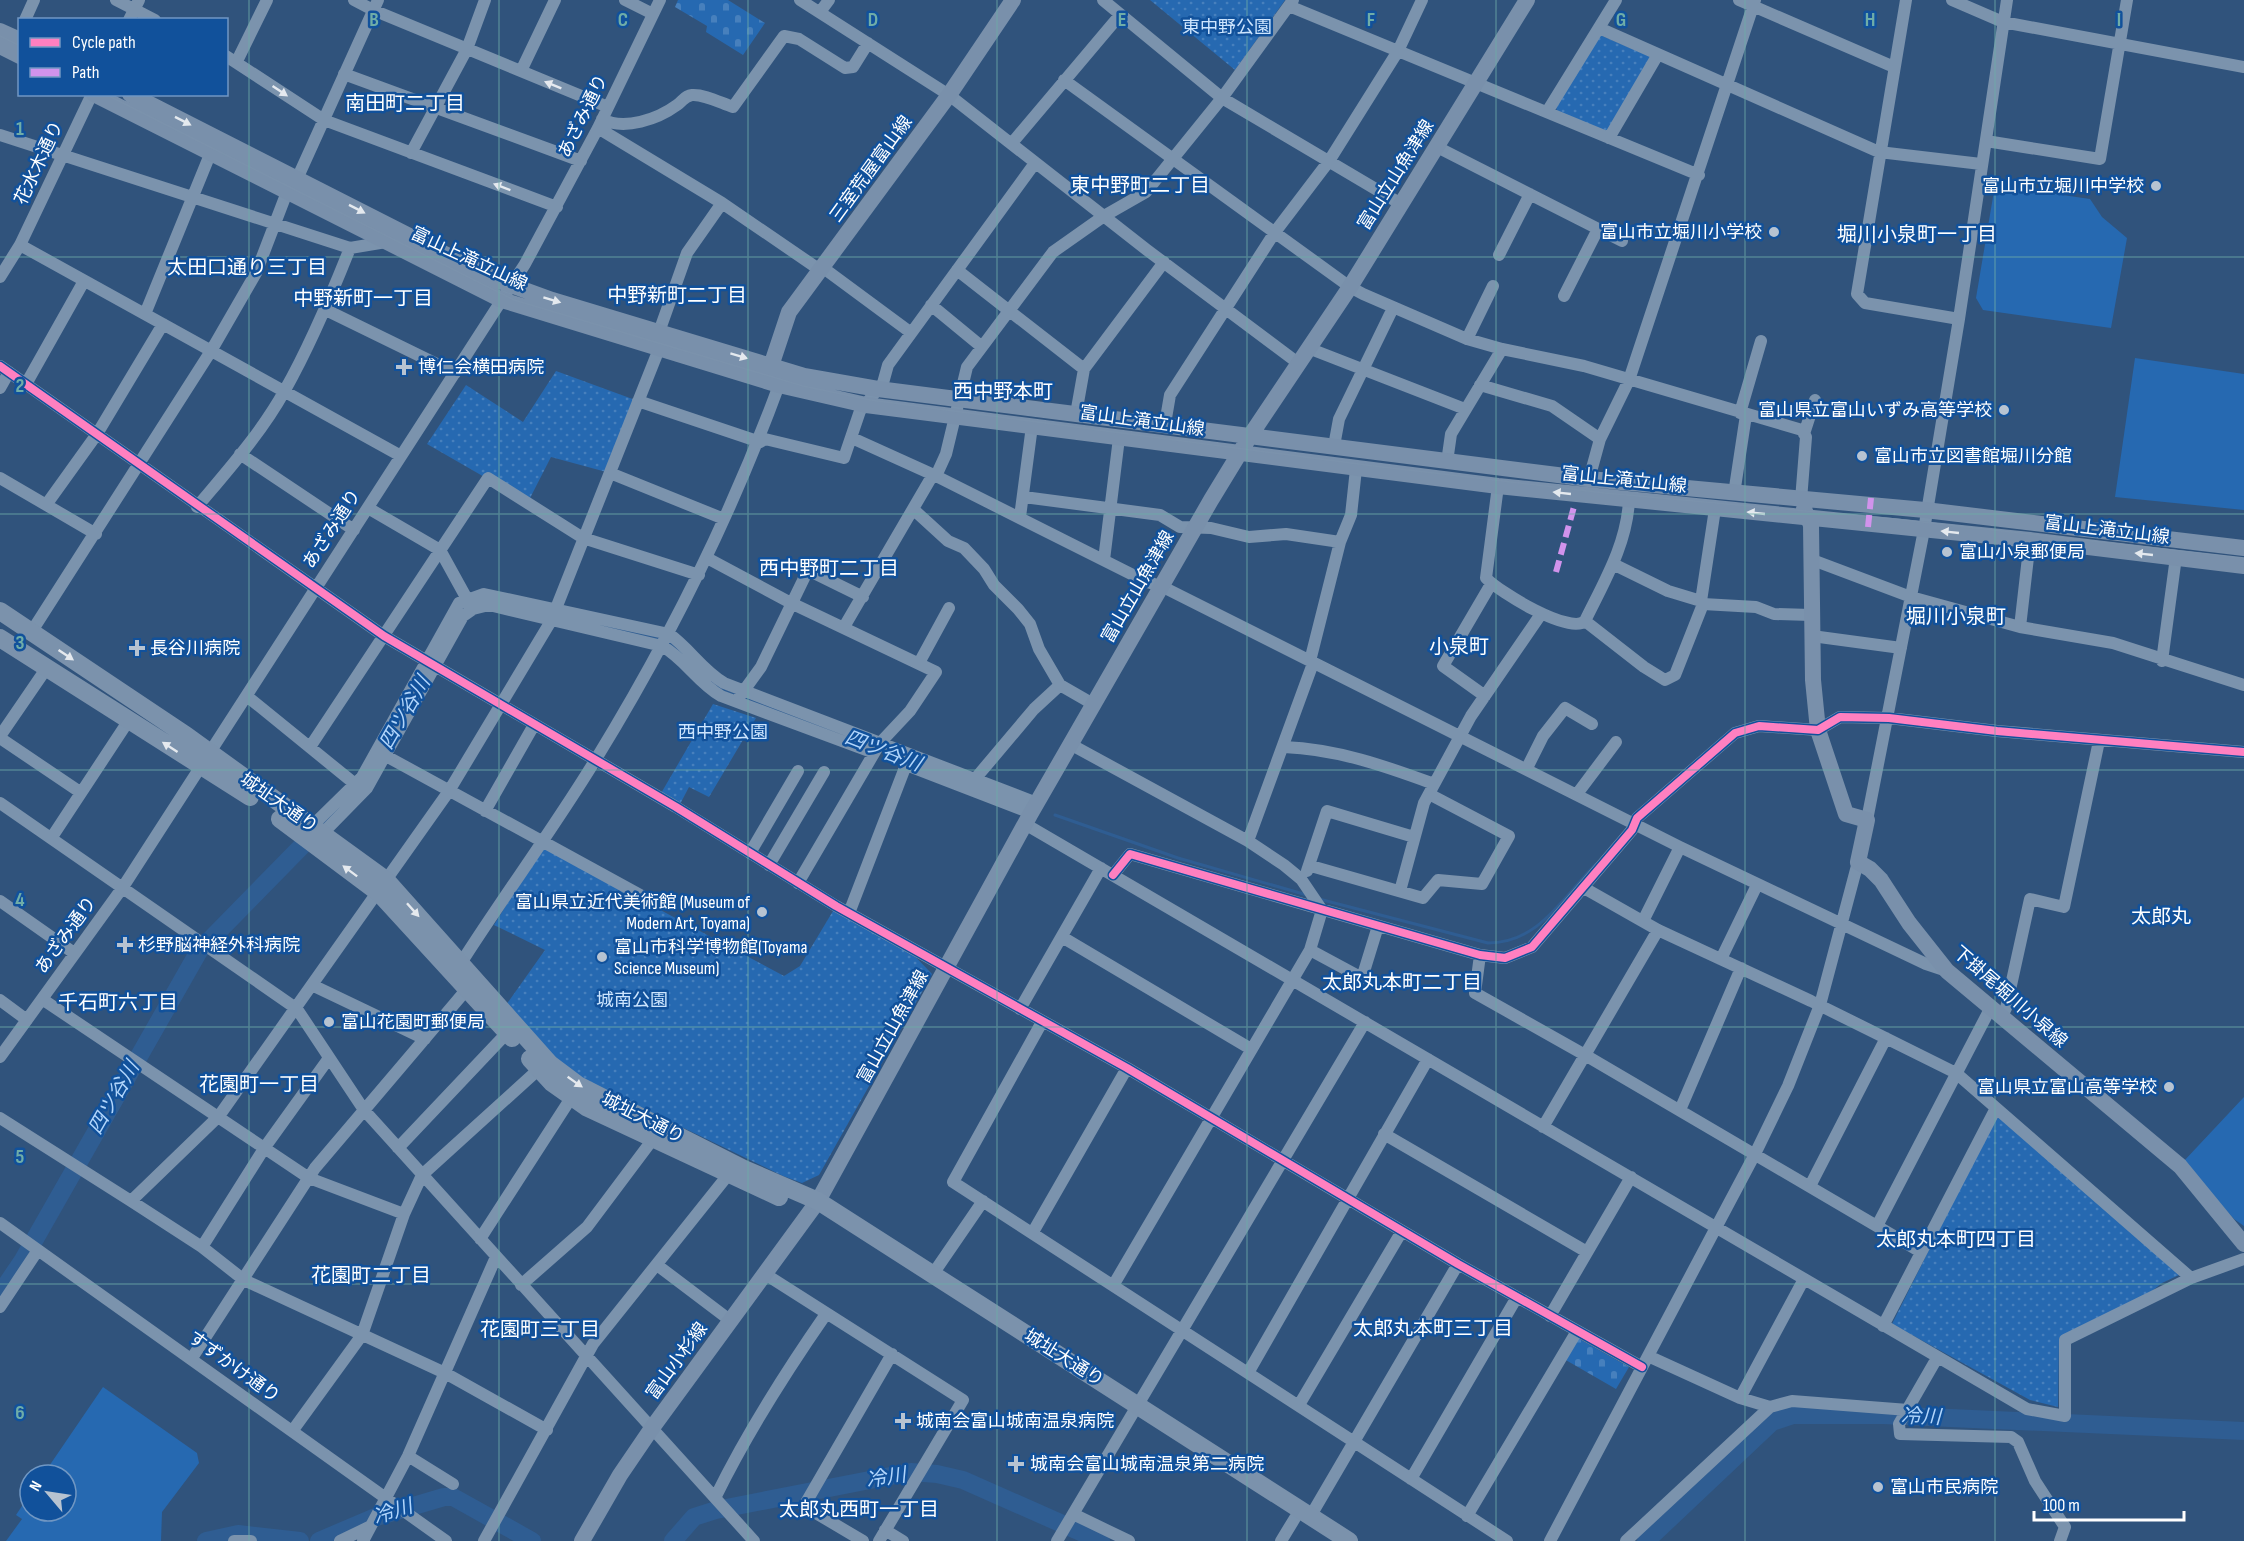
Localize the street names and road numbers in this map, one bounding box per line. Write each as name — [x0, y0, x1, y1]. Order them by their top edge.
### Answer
street label: あざみ通り — [554, 71, 612, 161]
street label: 三室荒屋富山線 — [825, 112, 917, 226]
street label: 富山立山魚津線 — [1354, 116, 1438, 234]
street label: 花水木通り — [10, 118, 68, 208]
street label: 富山上滝立山線 — [407, 223, 531, 295]
street label: 富山上滝立山線 — [1078, 402, 1206, 440]
street label: 富山上滝立山線 — [1560, 463, 1688, 497]
street label: あざみ通り — [299, 486, 365, 572]
street label: 富山上滝立山線 — [2043, 512, 2171, 548]
street label: 富山立山魚津線 — [1097, 527, 1179, 647]
street label: 城址大通り — [236, 769, 322, 837]
street label: あざみ通り — [31, 892, 101, 978]
street label: 下掛尾堀川小泉線 — [1949, 942, 2071, 1052]
street label: 富山立山魚津線 — [853, 967, 933, 1087]
street label: 城址大通り — [598, 1088, 688, 1148]
street label: 富山小杉線 — [642, 1318, 712, 1404]
street label: 城址大通り — [1020, 1325, 1108, 1391]
street label: すずかけ通り — [184, 1327, 284, 1407]

